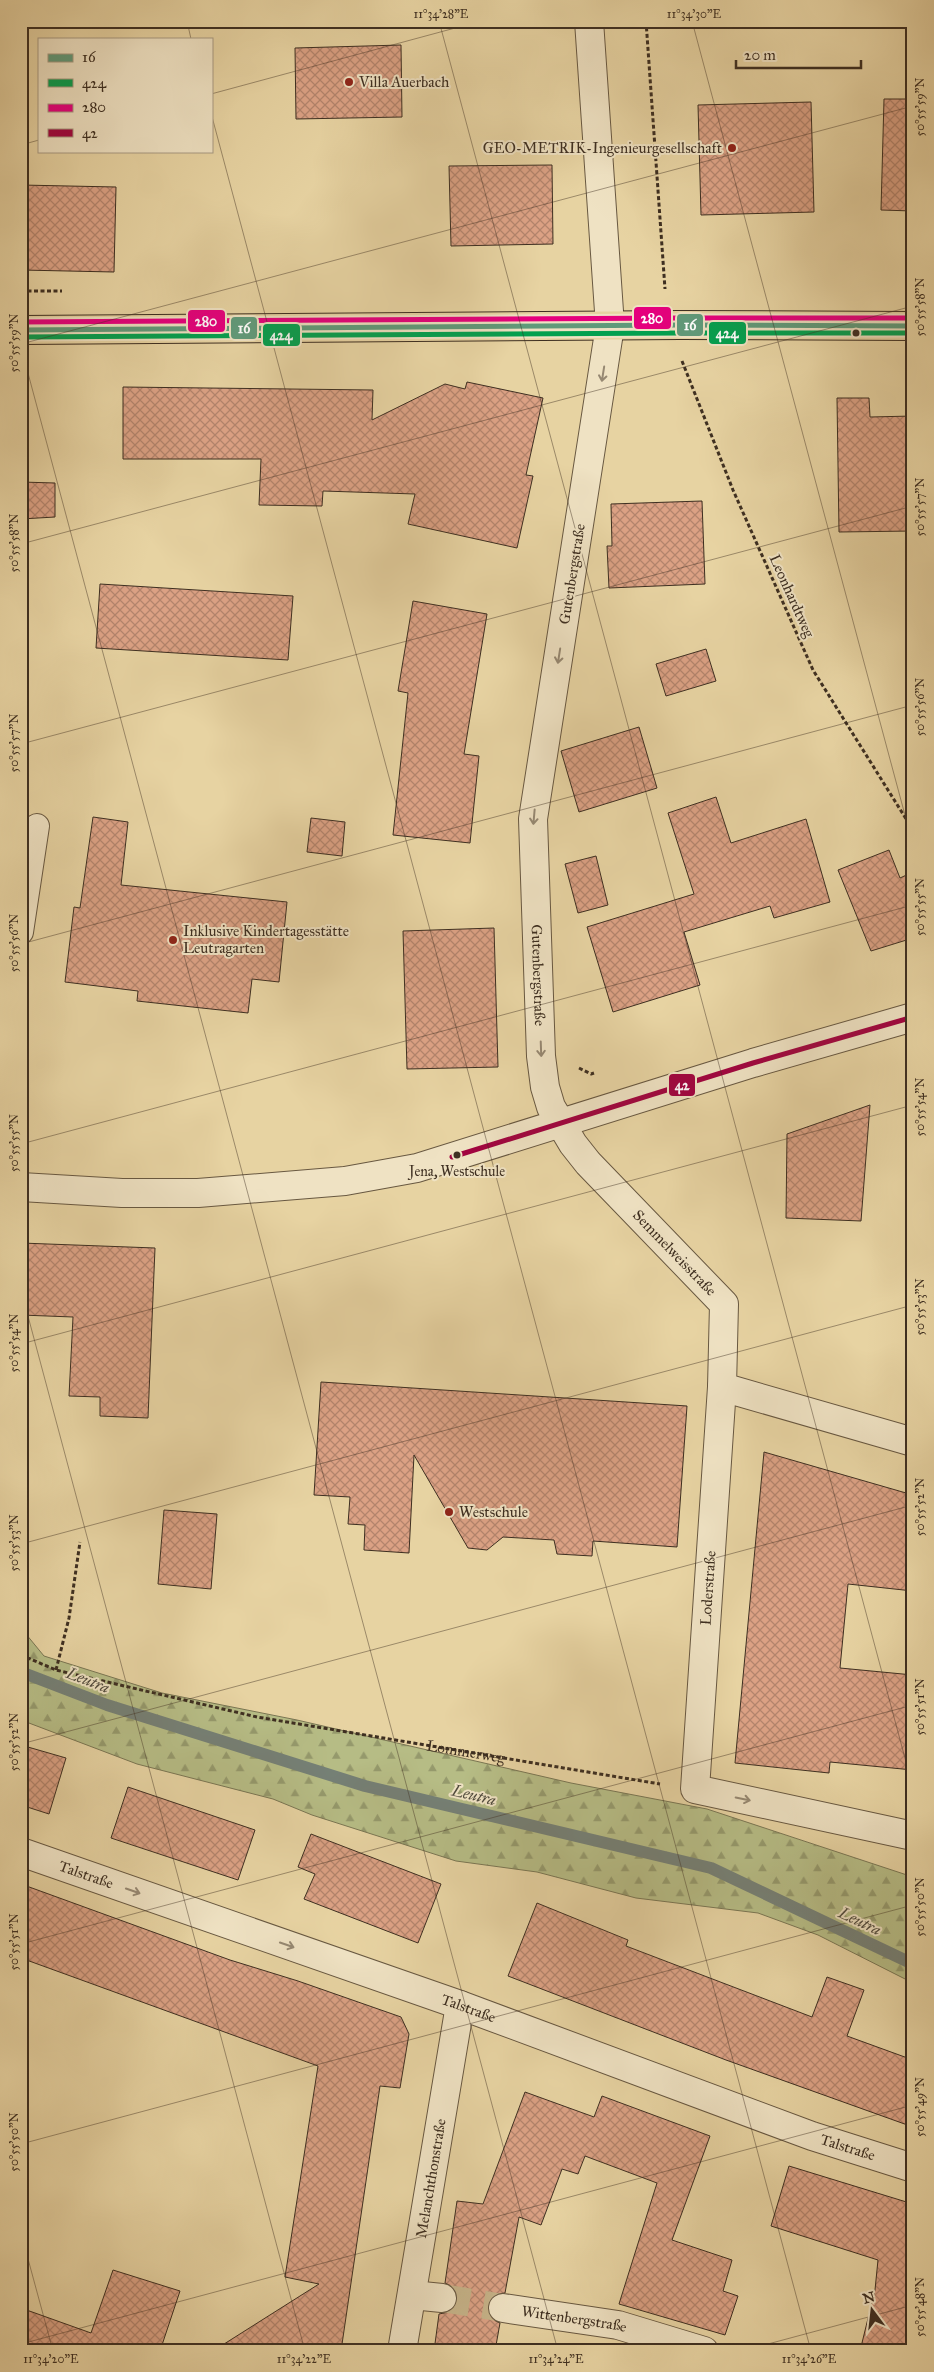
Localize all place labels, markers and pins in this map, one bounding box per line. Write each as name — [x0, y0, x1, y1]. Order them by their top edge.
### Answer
place label: Villa Auerbach — [358, 73, 450, 91]
marker: Villa Auerbach — [343, 76, 355, 88]
place label: GEO-METRIK-Ingenieurgesellschaft — [483, 139, 723, 157]
marker: GEO-METRIK-Ingenieurgesellschaft — [726, 142, 738, 154]
unlabelled marker — [851, 328, 861, 338]
place label: Inklusive Kindertagesstätte Leutragarten — [183, 922, 349, 957]
marker: Inklusive Kindertagesstätte Leutragarten — [167, 934, 179, 946]
marker: Jena, Westschule — [452, 1150, 462, 1160]
place label: Jena, Westschule — [407, 1163, 505, 1181]
place label: Westschule — [459, 1503, 528, 1521]
marker: Westschule — [443, 1506, 455, 1518]

